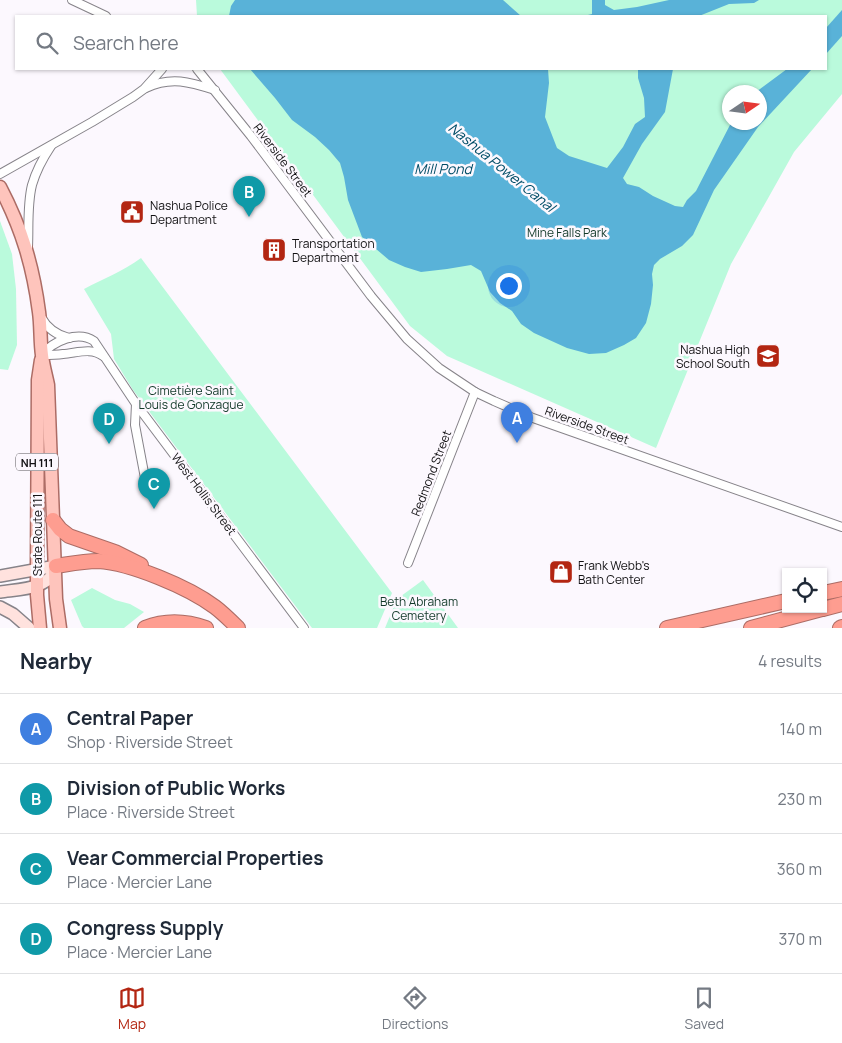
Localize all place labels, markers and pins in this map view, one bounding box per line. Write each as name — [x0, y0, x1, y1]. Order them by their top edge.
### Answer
pin: B — [233, 176, 265, 217]
place label: Nashua Police Department — [150, 197, 228, 228]
public building icon: Nashua Police Department — [119, 199, 145, 225]
place label: Transportation Department — [292, 235, 375, 266]
building icon: Transportation Department — [261, 237, 287, 263]
place label: Nashua High School South — [676, 341, 750, 372]
school or university icon: Nashua High School South — [755, 343, 781, 369]
pin: A — [501, 402, 533, 443]
pin: D — [93, 403, 125, 444]
pin: C — [138, 468, 170, 509]
place label: Frank Webb's Bath Center — [578, 557, 650, 588]
shop icon: Frank Webb's Bath Center — [548, 559, 574, 585]

